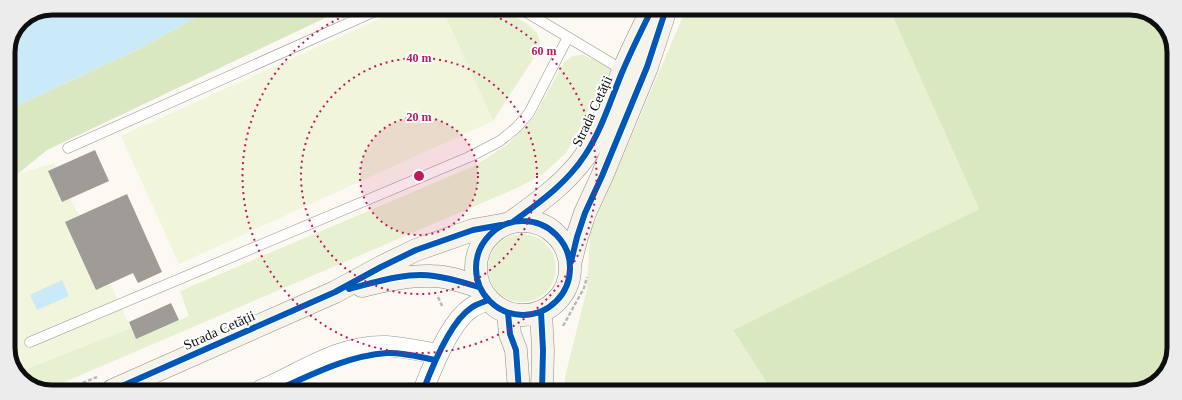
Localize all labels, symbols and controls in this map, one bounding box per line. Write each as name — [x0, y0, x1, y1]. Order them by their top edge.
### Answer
text: 60 m — [532, 44, 557, 58]
text: 40 m — [407, 51, 432, 65]
street label: Strada Cetății — [569, 73, 616, 150]
text: 20 m — [407, 110, 432, 124]
centre of rings — [412, 169, 426, 183]
street label: Strada Cetății — [181, 308, 258, 354]

